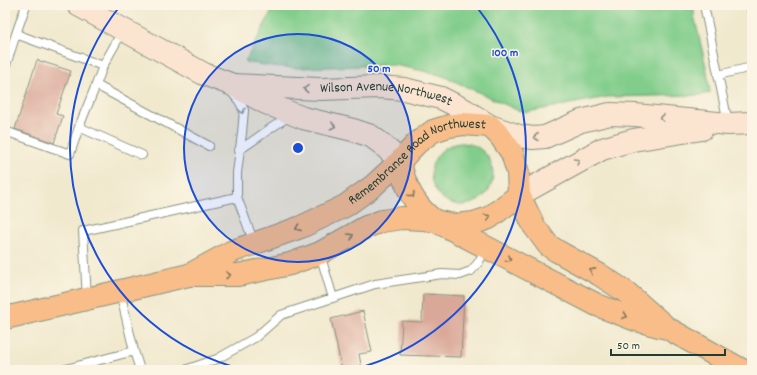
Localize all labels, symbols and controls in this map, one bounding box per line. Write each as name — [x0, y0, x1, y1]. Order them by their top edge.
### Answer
text: 100 m — [492, 45, 518, 62]
text: 50 m — [367, 61, 391, 78]
street label: Wilson Avenue Northwest — [320, 77, 456, 112]
one-way arrow — [303, 84, 309, 93]
one-way arrow — [237, 108, 246, 114]
one-way arrow — [659, 113, 665, 122]
street label: Remembrance Road Northwest — [344, 114, 487, 210]
one-way arrow — [330, 121, 336, 129]
one-way arrow — [533, 133, 539, 142]
centre of rings — [291, 141, 305, 155]
one-way arrow — [573, 159, 580, 166]
one-way arrow — [407, 191, 414, 198]
one-way arrow — [484, 215, 491, 222]
one-way arrow — [294, 223, 301, 231]
one-way arrow — [347, 233, 354, 240]
one-way arrow — [505, 254, 512, 261]
one-way arrow — [588, 268, 596, 276]
one-way arrow — [225, 271, 231, 279]
one-way arrow — [622, 312, 629, 320]
scale bar — [611, 331, 725, 357]
text: 50 m — [617, 338, 640, 355]

